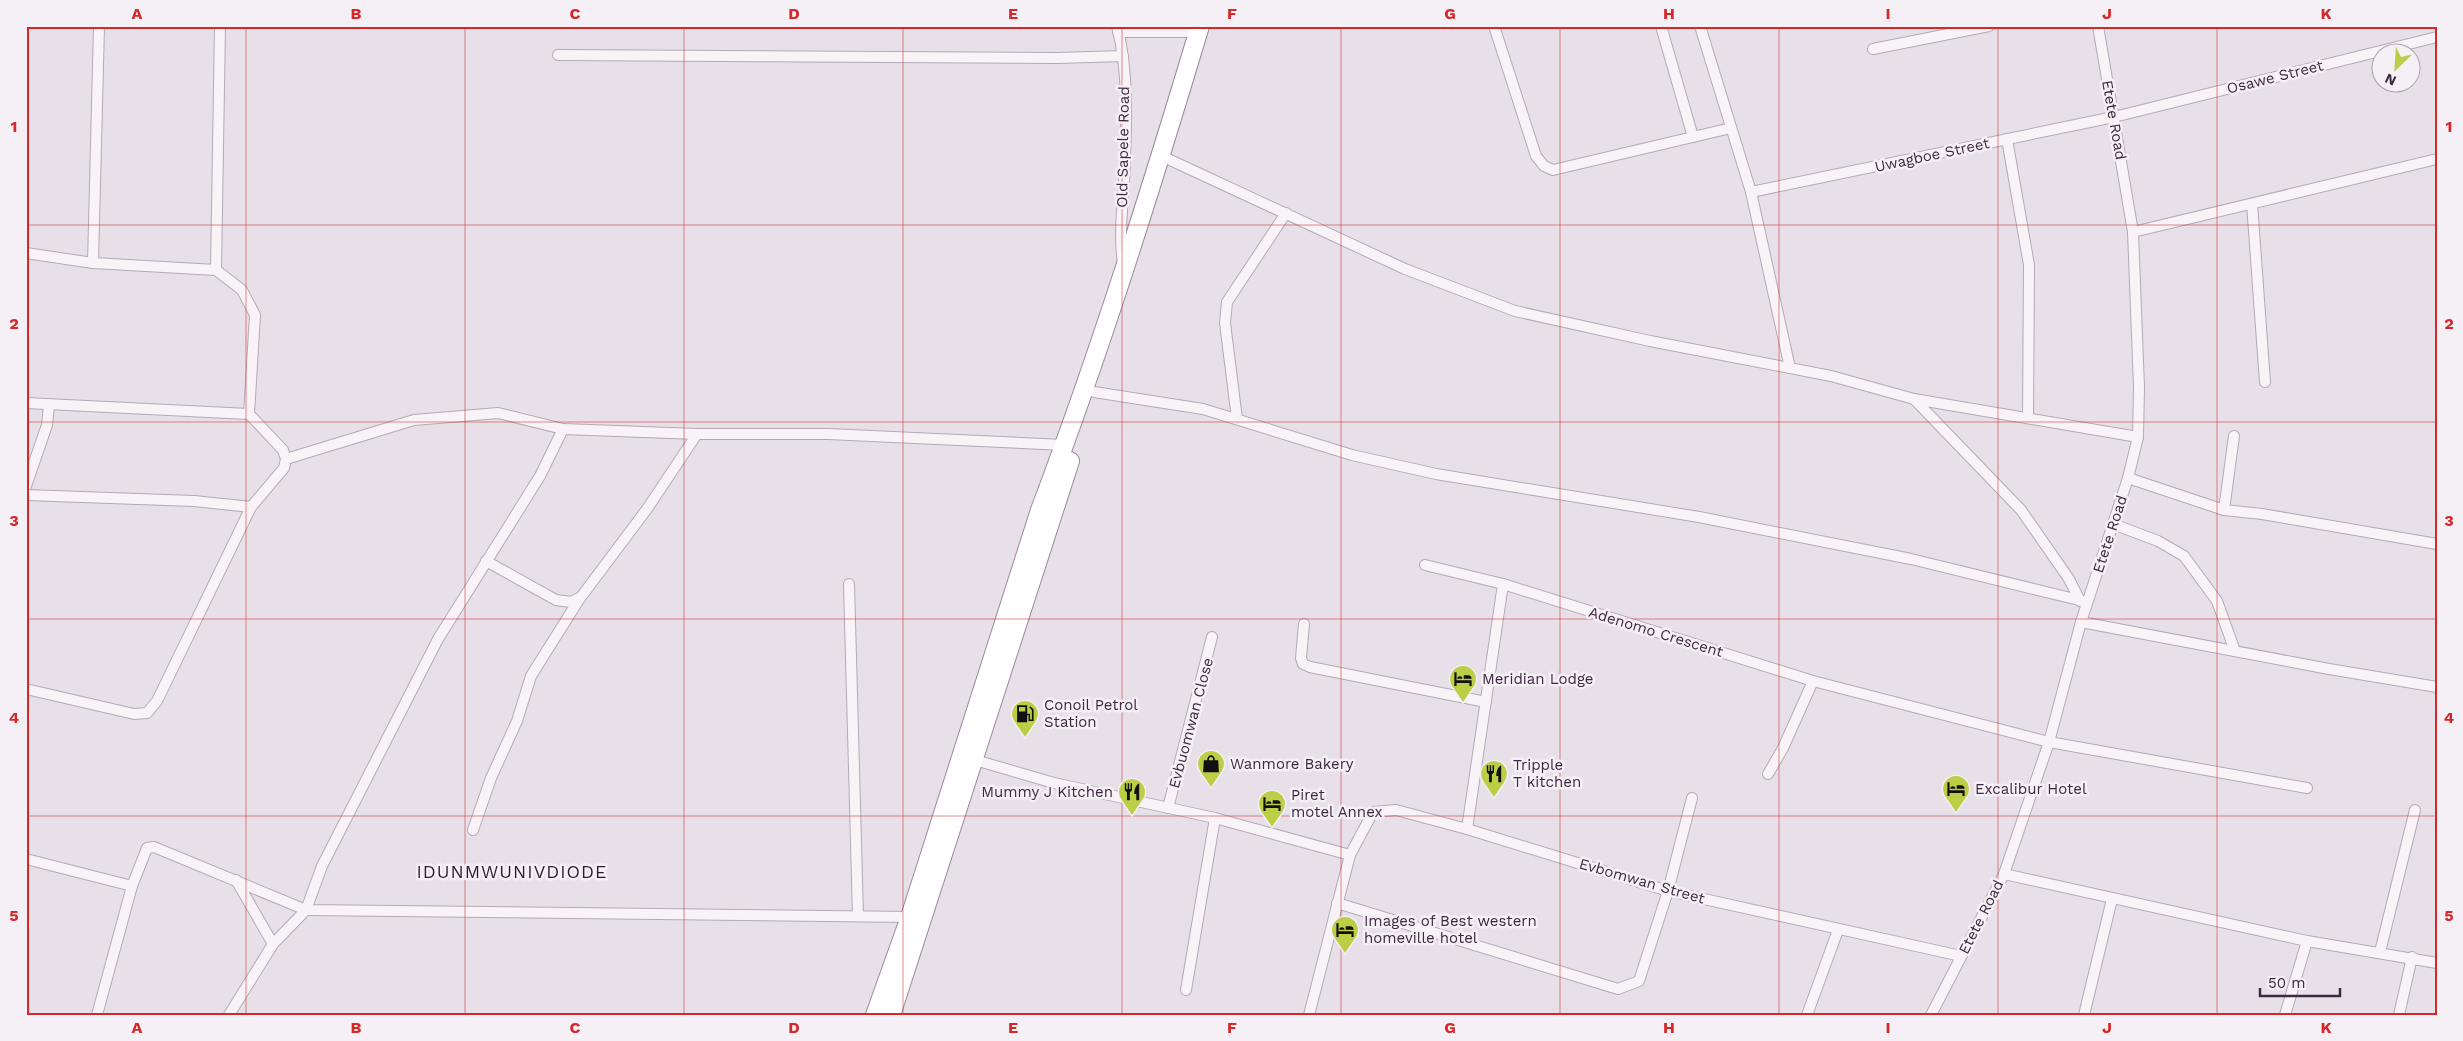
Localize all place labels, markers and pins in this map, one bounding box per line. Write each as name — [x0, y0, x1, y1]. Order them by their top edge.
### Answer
hotel icon: Meridian Lodge — [1448, 664, 1478, 703]
place label: Meridian Lodge — [1482, 670, 1594, 688]
place label: Conoil Petrol Station — [1044, 696, 1138, 731]
fuel station icon: Conoil Petrol Station — [1010, 699, 1040, 738]
shop icon: Wanmore Bakery — [1196, 749, 1226, 788]
place label: Wanmore Bakery — [1230, 755, 1354, 773]
place label: Tripple T kitchen — [1513, 756, 1581, 791]
restaurant icon: Tripple T kitchen — [1479, 759, 1509, 798]
hotel icon: Excalibur Hotel — [1941, 774, 1971, 813]
restaurant icon: Mummy J Kitchen — [1117, 777, 1147, 816]
place label: Excalibur Hotel — [1975, 780, 2087, 798]
place label: Mummy J Kitchen — [981, 783, 1113, 801]
place label: Piret motel Annex — [1291, 786, 1383, 821]
hotel icon: Piret motel Annex — [1257, 789, 1287, 828]
place label: Images of Best western homeville hotel — [1364, 912, 1537, 947]
hotel icon: Images of Best western homeville hotel — [1330, 915, 1360, 954]

